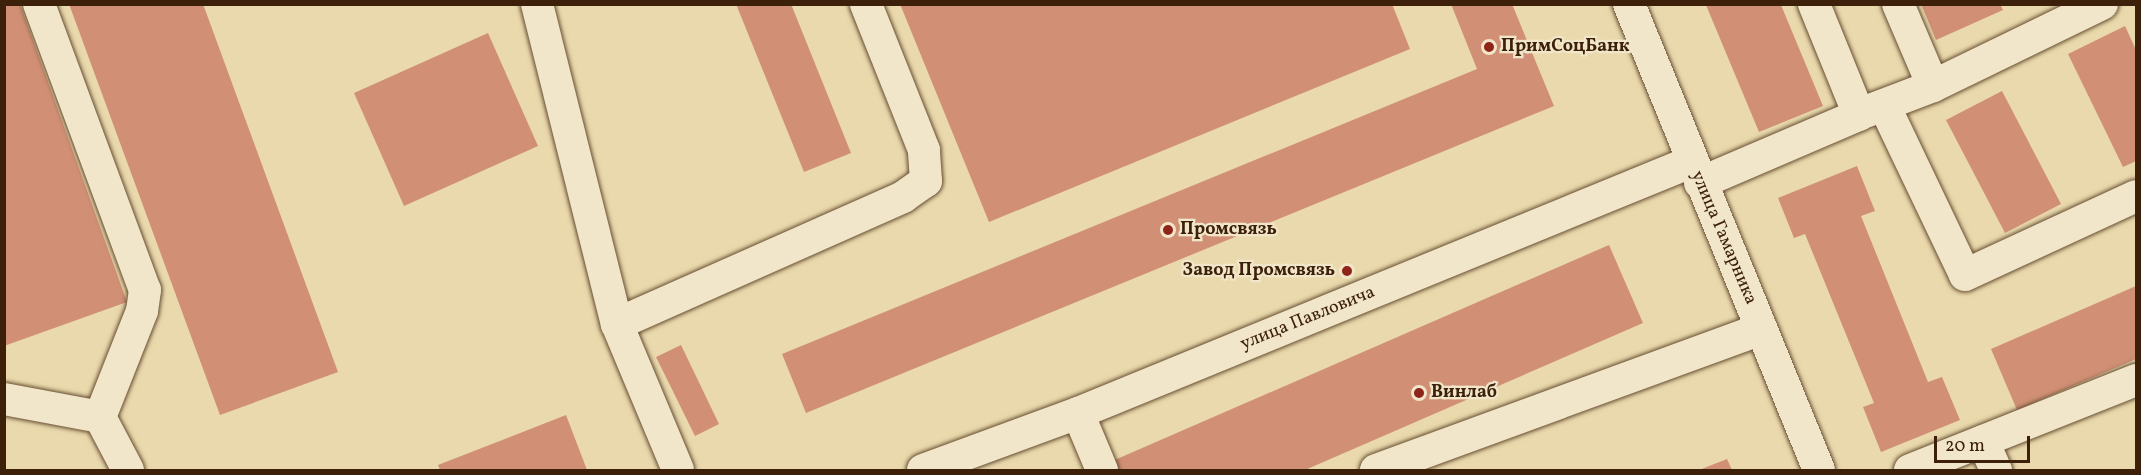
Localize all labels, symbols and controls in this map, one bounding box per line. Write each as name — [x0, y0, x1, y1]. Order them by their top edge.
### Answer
place label: ПримСоцБанк — [1501, 36, 1629, 58]
marker: ПримСоцБанк — [1482, 40, 1496, 54]
street label: улица Гамарника — [1685, 168, 1761, 308]
place label: Промсвязь — [1180, 219, 1277, 241]
marker: Промсвязь — [1161, 223, 1175, 237]
place label: Завод Промсвязь — [1183, 260, 1335, 282]
marker: Завод Промсвязь — [1340, 264, 1354, 278]
street label: улица Павловича — [1238, 282, 1378, 356]
place label: Винлаб — [1431, 382, 1497, 404]
marker: Винлаб — [1412, 386, 1426, 400]
scale bar — [1937, 424, 2033, 462]
text: 20 m — [1945, 434, 1985, 459]

